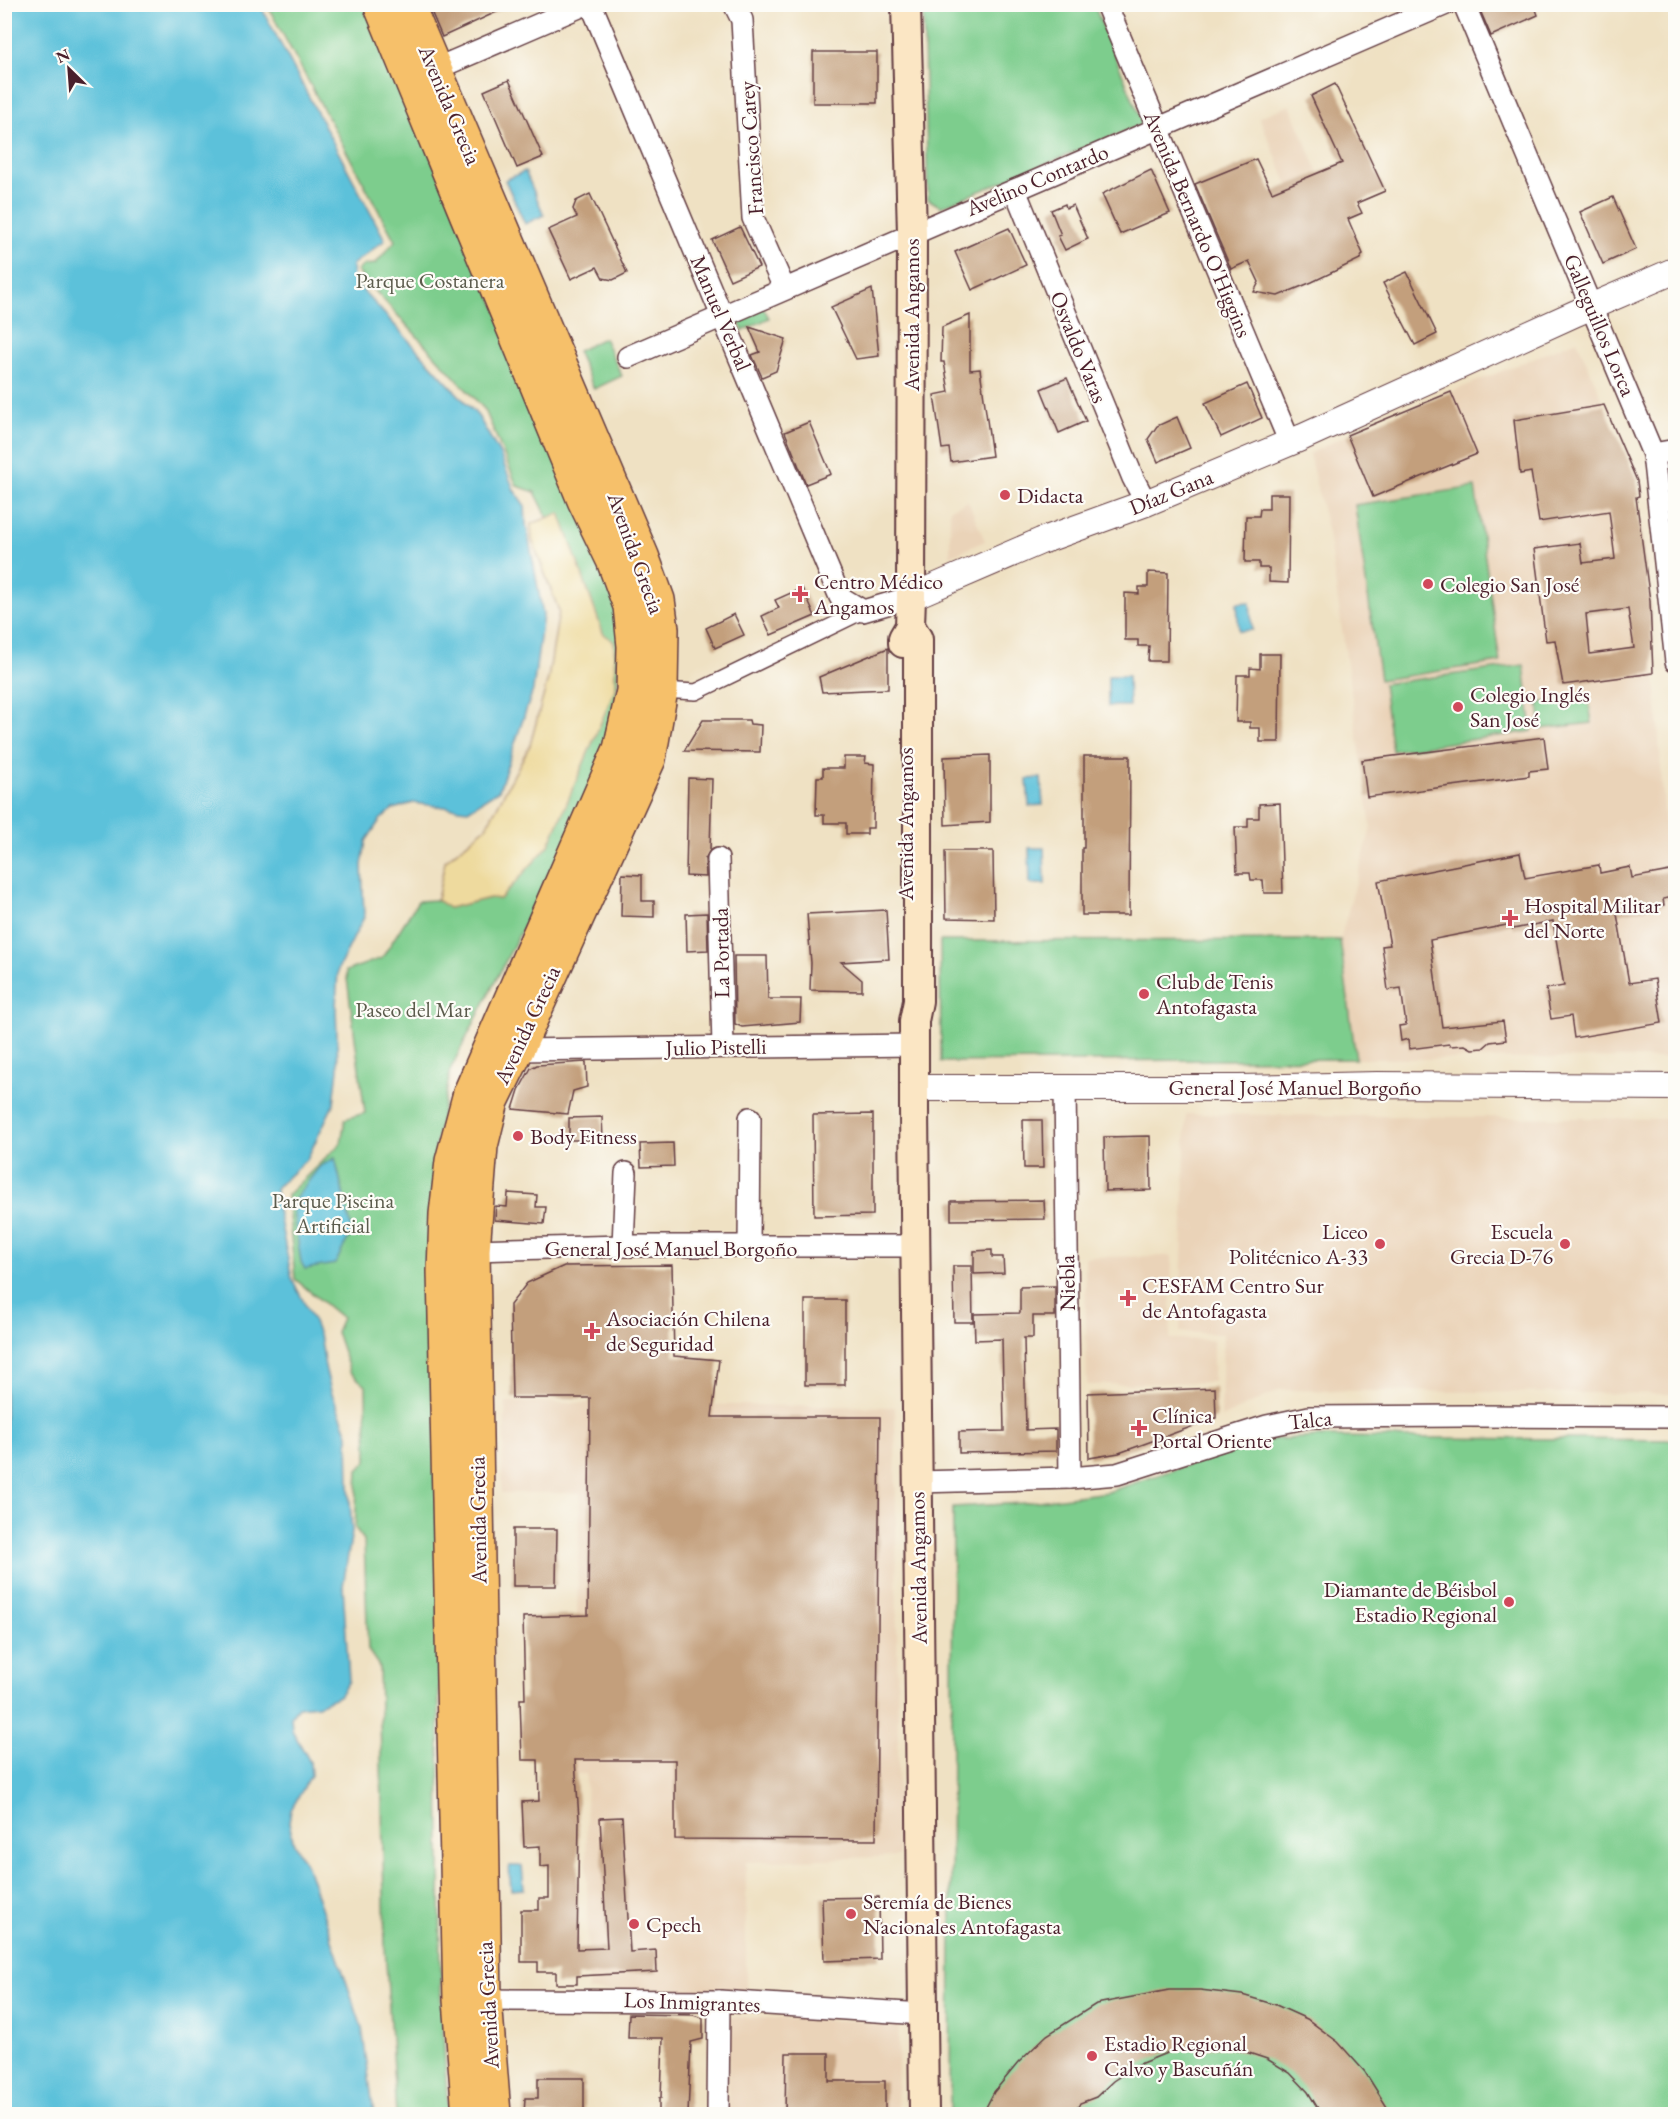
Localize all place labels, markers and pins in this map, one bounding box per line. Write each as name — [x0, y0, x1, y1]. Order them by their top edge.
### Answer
place label: Didacta — [1017, 481, 1084, 510]
marker: Didacta — [998, 488, 1012, 502]
place label: Centro Médico Angamos — [813, 567, 943, 621]
place label: Colegio San José — [1440, 570, 1580, 599]
marker: Colegio San José — [1421, 577, 1435, 591]
marker: Centro Médico Angamos — [791, 585, 809, 603]
place label: Colegio Inglés San José — [1470, 680, 1590, 734]
marker: Colegio Inglés San José — [1451, 700, 1465, 714]
place label: Hospital Militar del Norte — [1524, 891, 1662, 945]
marker: Hospital Militar del Norte — [1501, 909, 1519, 927]
place label: Club de Tenis Antofagasta — [1155, 967, 1273, 1021]
marker: Club de Tenis Antofagasta — [1137, 987, 1151, 1001]
place label: Body Fitness — [530, 1122, 637, 1151]
marker: Body Fitness — [511, 1129, 525, 1143]
place label: Liceo Politécnico A-33 — [1229, 1217, 1368, 1271]
place label: Escuela Grecia D-76 — [1450, 1217, 1553, 1271]
marker: Liceo Politécnico A-33 — [1373, 1237, 1387, 1251]
marker: Escuela Grecia D-76 — [1558, 1237, 1572, 1251]
place label: CESFAM Centro Sur de Antofagasta — [1142, 1271, 1325, 1325]
marker: CESFAM Centro Sur de Antofagasta — [1119, 1289, 1137, 1307]
place label: Asociación Chilena de Seguridad — [605, 1304, 770, 1358]
marker: Asociación Chilena de Seguridad — [583, 1322, 601, 1340]
place label: Clínica Portal Oriente — [1152, 1401, 1272, 1455]
marker: Clínica Portal Oriente — [1130, 1419, 1148, 1437]
place label: Diamante de Béisbol Estadio Regional — [1324, 1575, 1497, 1629]
marker: Diamante de Béisbol Estadio Regional — [1502, 1595, 1516, 1609]
place label: Seremía de Bienes Nacionales Antofagasta — [863, 1887, 1061, 1941]
marker: Seremía de Bienes Nacionales Antofagasta — [844, 1907, 858, 1921]
place label: Cpech — [646, 1910, 702, 1939]
marker: Cpech — [627, 1917, 641, 1931]
place label: Estadio Regional Calvo y Bascuñán — [1104, 2029, 1254, 2083]
marker: Estadio Regional Calvo y Bascuñán — [1085, 2049, 1099, 2063]

